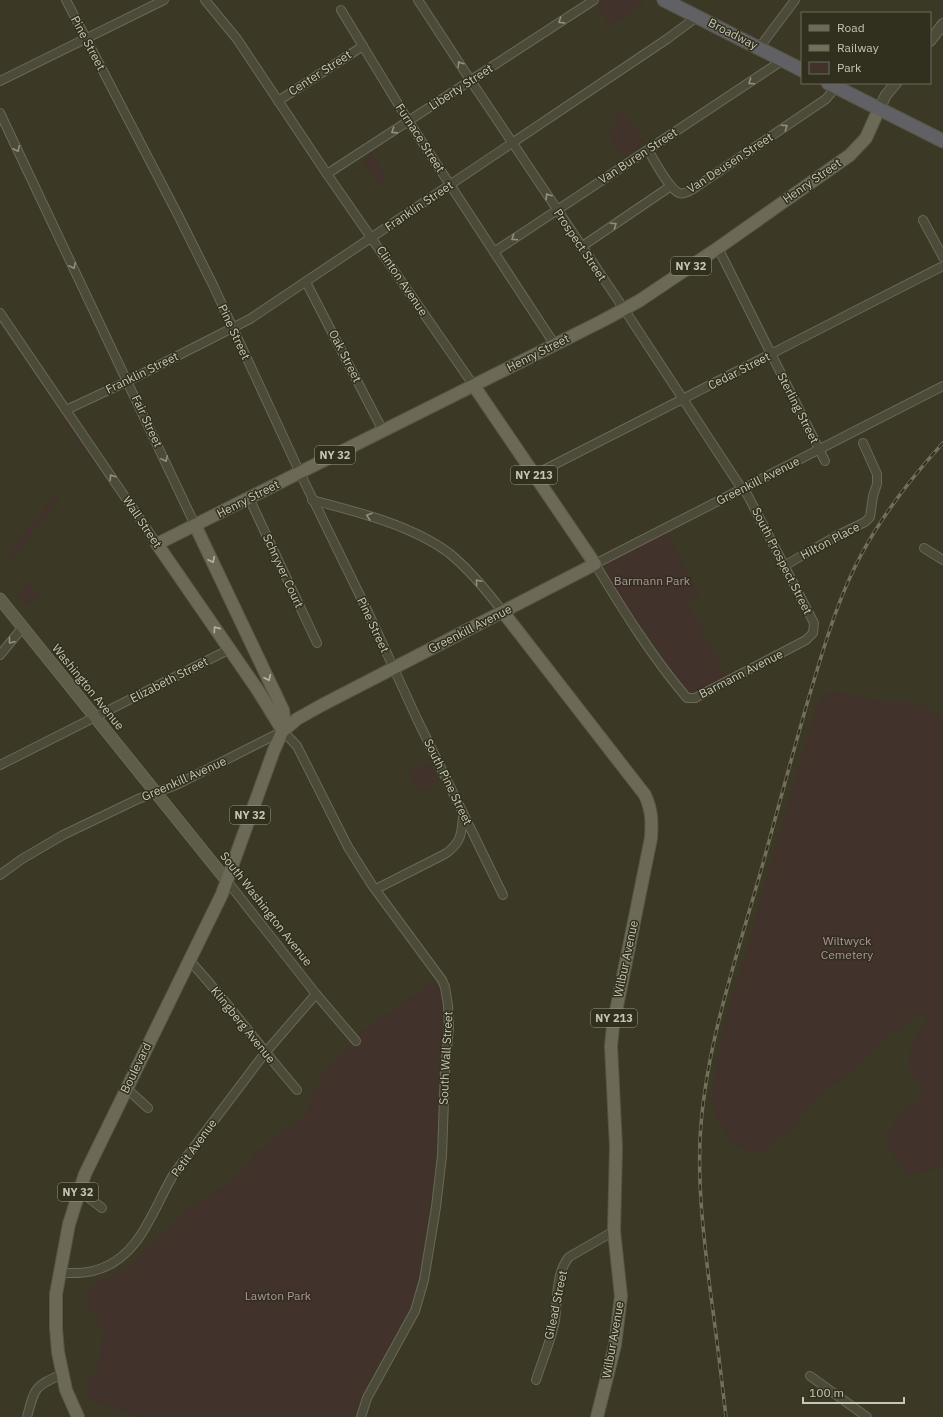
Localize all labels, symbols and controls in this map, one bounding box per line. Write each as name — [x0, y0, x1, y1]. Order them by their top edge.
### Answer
legend — [801, 12, 931, 84]
street label: Pine Street — [68, 13, 109, 73]
street label: Broadway — [706, 15, 761, 52]
one-way arrow — [558, 17, 565, 24]
text: Road — [837, 20, 865, 35]
text: Railway — [837, 40, 879, 55]
street label: Center Street — [286, 47, 354, 98]
street label: Liberty Street — [426, 60, 495, 113]
text: Park — [837, 60, 862, 75]
one-way arrow — [457, 61, 464, 68]
one-way arrow — [748, 77, 755, 84]
street label: Furnace Street — [393, 100, 448, 175]
street label: Van Buren Street — [595, 124, 680, 187]
one-way arrow — [781, 124, 788, 132]
one-way arrow — [391, 126, 398, 134]
street label: Van Deusen Street — [684, 129, 776, 196]
one-way arrow — [12, 144, 20, 152]
street label: Henry Street — [779, 155, 844, 206]
street label: Franklin Street — [382, 177, 456, 234]
one-way arrow — [545, 193, 552, 200]
street label: Prospect Street — [551, 206, 610, 284]
one-way arrow — [609, 223, 616, 230]
one-way arrow — [511, 234, 518, 241]
street label: Clinton Avenue — [374, 243, 432, 319]
road number: NY 32 — [671, 257, 711, 275]
one-way arrow — [68, 261, 76, 269]
street label: Pine Street — [215, 302, 254, 362]
street label: Oak Street — [326, 327, 365, 385]
street label: Henry Street — [504, 330, 572, 375]
street label: Franklin Street — [103, 348, 181, 397]
street label: Cedar Street — [705, 349, 772, 393]
street label: Sterling Street — [774, 370, 823, 446]
street label: Fair Street — [129, 392, 166, 449]
road number: NY 32 — [315, 446, 355, 464]
street label: Greenkill Avenue — [714, 453, 802, 508]
one-way arrow — [160, 455, 168, 462]
road number: NY 213 — [511, 466, 557, 484]
one-way arrow — [110, 475, 117, 482]
street label: Henry Street — [214, 476, 282, 521]
street label: Wall Street — [120, 493, 165, 550]
street label: South Prospect Street — [749, 505, 816, 617]
one-way arrow — [365, 512, 372, 521]
street label: Hilton Place — [798, 519, 862, 562]
street label: Schryver Court — [260, 532, 307, 610]
one-way arrow — [207, 556, 215, 564]
park label: Barmann Park — [614, 573, 691, 588]
one-way arrow — [476, 579, 483, 587]
street label: Pine Street — [354, 595, 393, 655]
street label: Greenkill Avenue — [426, 601, 514, 656]
one-way arrow — [214, 626, 221, 633]
one-way arrow — [9, 637, 16, 644]
street label: Washington Avenue — [49, 641, 128, 733]
street label: Barmann Avenue — [696, 646, 786, 701]
street label: Elizabeth Street — [127, 653, 210, 706]
one-way arrow — [263, 673, 271, 681]
street label: South Pine Street — [421, 736, 476, 827]
street label: Greenkill Avenue — [139, 753, 229, 804]
road number: NY 32 — [230, 806, 270, 824]
street label: South Washington Avenue — [217, 849, 316, 969]
street label: Wilbur Avenue — [610, 919, 641, 999]
park label: Wiltwyck Cemetery — [821, 933, 873, 962]
street label: Klingberg Avenue — [208, 983, 279, 1066]
road number: NY 213 — [591, 1009, 637, 1027]
street label: South Wall Street — [436, 1011, 455, 1105]
street label: Boulevard — [117, 1040, 154, 1096]
street label: Petit Avenue — [168, 1115, 220, 1180]
road number: NY 32 — [58, 1183, 98, 1201]
street label: Gilead Street — [541, 1269, 570, 1341]
park label: Lawton Park — [245, 1288, 312, 1303]
street label: Wilbur Avenue — [598, 1300, 627, 1380]
scale bar — [803, 1379, 904, 1405]
text: 100 m — [809, 1385, 844, 1400]

